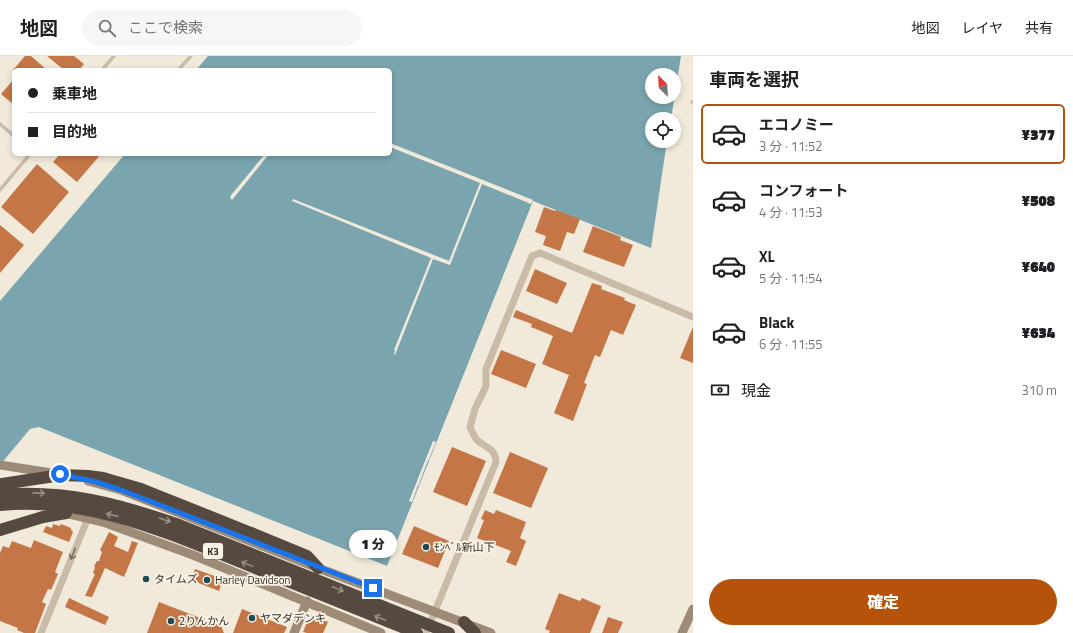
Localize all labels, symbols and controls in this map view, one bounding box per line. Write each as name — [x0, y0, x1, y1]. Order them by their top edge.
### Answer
search box — [82, 10, 362, 46]
text: 地図 — [20, 13, 58, 42]
text: ここで検索 — [128, 16, 203, 39]
icon: search — [96, 17, 118, 39]
text: 地図 — [911, 17, 939, 38]
text: レイヤ — [961, 17, 1003, 38]
text: 共有 — [1025, 17, 1053, 38]
text: 車両を選択 — [709, 66, 799, 93]
north arrow — [645, 68, 681, 104]
map controls — [645, 68, 681, 148]
text: 乗車地 — [52, 82, 97, 105]
button: locate — [645, 112, 681, 148]
text: エコノミー — [759, 113, 834, 136]
icon: car — [711, 116, 747, 152]
text: 目的地 — [52, 120, 97, 143]
text: ¥377 — [1022, 123, 1055, 146]
text: 3 分 · 11:52 — [759, 136, 823, 156]
text: コンフォート — [759, 179, 849, 202]
icon: car — [711, 182, 747, 218]
text: ¥508 — [1022, 189, 1055, 212]
text: 4 分 · 11:53 — [759, 202, 823, 222]
text: XL — [759, 245, 775, 268]
icon: car — [711, 248, 747, 284]
text: ¥640 — [1022, 255, 1055, 278]
text: 5 分 · 11:54 — [759, 268, 823, 288]
text: Black — [759, 311, 794, 334]
icon: car — [711, 314, 747, 350]
text: ¥634 — [1022, 321, 1055, 344]
text: 6 分 · 11:55 — [759, 334, 823, 354]
icon: cash — [709, 379, 731, 401]
text: 現金 — [741, 379, 771, 402]
text: 310 m — [1021, 380, 1057, 400]
route start — [51, 465, 69, 483]
one-way arrow — [32, 489, 45, 497]
one-way arrow — [106, 510, 119, 518]
one-way arrow — [159, 517, 172, 524]
callout: 1 分 — [349, 530, 397, 558]
text: 1 分 — [362, 534, 384, 554]
place label: ﾓﾝﾍﾞﾙ新山下 — [434, 539, 495, 555]
marker: ﾓﾝﾍﾞﾙ新山下 — [421, 542, 431, 552]
road number: K3 — [203, 543, 223, 559]
one-way arrow — [69, 548, 77, 560]
one-way arrow — [241, 560, 253, 568]
place label: タイムズ — [154, 571, 198, 587]
place label: Harley Davidson — [215, 572, 290, 588]
marker: タイムズ — [141, 574, 151, 584]
marker: Harley Davidson — [202, 575, 212, 585]
route end — [364, 579, 382, 597]
button: 確定 — [709, 579, 1057, 625]
one-way arrow — [332, 586, 344, 593]
place label: ヤマダデンキ — [260, 610, 326, 626]
place label: 2りんかん — [179, 613, 229, 629]
marker: ヤマダデンキ — [247, 613, 257, 623]
one-way arrow — [375, 614, 387, 622]
marker: 2りんかん — [166, 616, 176, 626]

